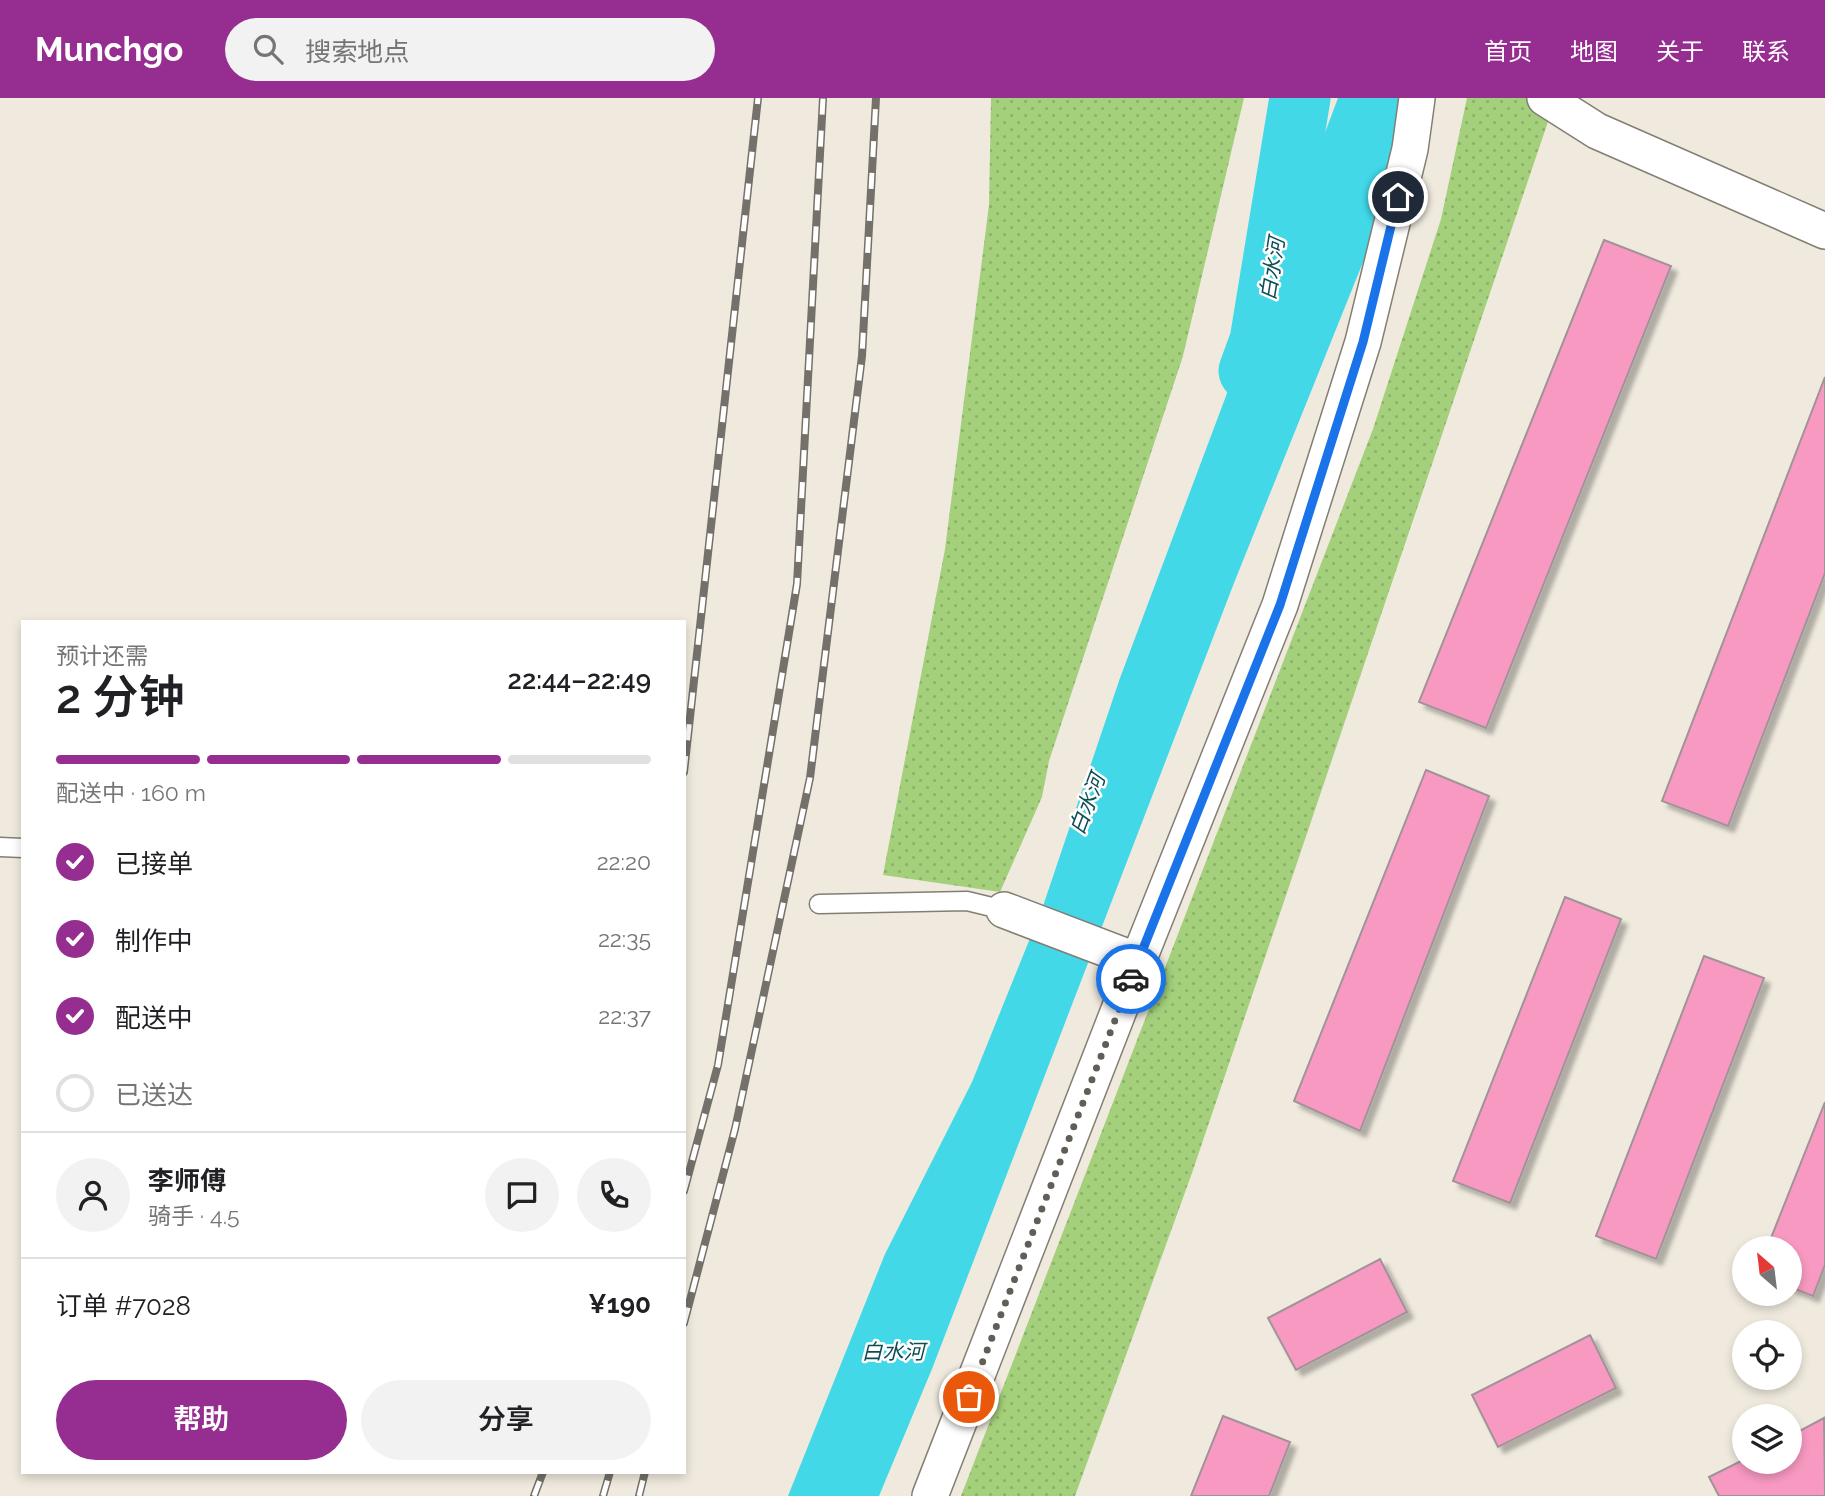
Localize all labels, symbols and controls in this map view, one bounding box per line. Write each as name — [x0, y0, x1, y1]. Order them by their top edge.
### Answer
search box — [225, 18, 715, 81]
text: Munchgo — [35, 30, 183, 69]
icon: search — [249, 30, 287, 68]
text: 搜索地点 — [305, 37, 409, 67]
text: 首页 — [1484, 37, 1532, 66]
text: 地图 — [1570, 37, 1618, 66]
text: 关于 — [1656, 37, 1704, 66]
text: 联系 — [1742, 37, 1790, 66]
pin — [1368, 167, 1428, 227]
icon: home — [1379, 178, 1417, 216]
water label: 白水河 — [1255, 232, 1290, 302]
text: 预计还需 — [56, 642, 148, 669]
text: 22:44–22:49 — [508, 665, 651, 695]
text: 2 分钟 — [56, 670, 185, 724]
water label: 白水河 — [1064, 766, 1111, 838]
text: 配送中 · 160 m — [56, 779, 206, 806]
icon: check — [56, 843, 94, 881]
text: 22:20 — [597, 848, 651, 875]
text: 已接单 — [115, 849, 193, 879]
icon: check — [56, 920, 94, 958]
text: 22:35 — [598, 925, 651, 952]
text: 制作中 — [115, 926, 193, 956]
courier — [1096, 944, 1166, 1014]
icon: car — [1112, 960, 1150, 998]
icon: check — [56, 997, 94, 1035]
text: 22:37 — [598, 1002, 651, 1029]
text: 配送中 — [115, 1003, 193, 1033]
text: 已送达 — [115, 1080, 193, 1110]
button: person — [56, 1158, 130, 1232]
button: chat — [485, 1158, 559, 1232]
button: phone — [577, 1158, 651, 1232]
text: 李师傅 — [148, 1166, 226, 1196]
text: 骑手 · 4.5 — [148, 1202, 240, 1229]
north arrow — [1732, 1236, 1802, 1306]
map controls — [1732, 1236, 1802, 1474]
text: ¥190 — [588, 1289, 651, 1319]
text: 订单 #7028 — [56, 1291, 191, 1321]
button: locate — [1732, 1320, 1802, 1390]
water label: 白水河 — [862, 1339, 928, 1364]
pin — [939, 1367, 999, 1427]
icon: bag — [950, 1378, 988, 1416]
button: 帮助 — [56, 1380, 347, 1460]
button: 分享 — [361, 1380, 651, 1460]
button: layers — [1732, 1404, 1802, 1474]

